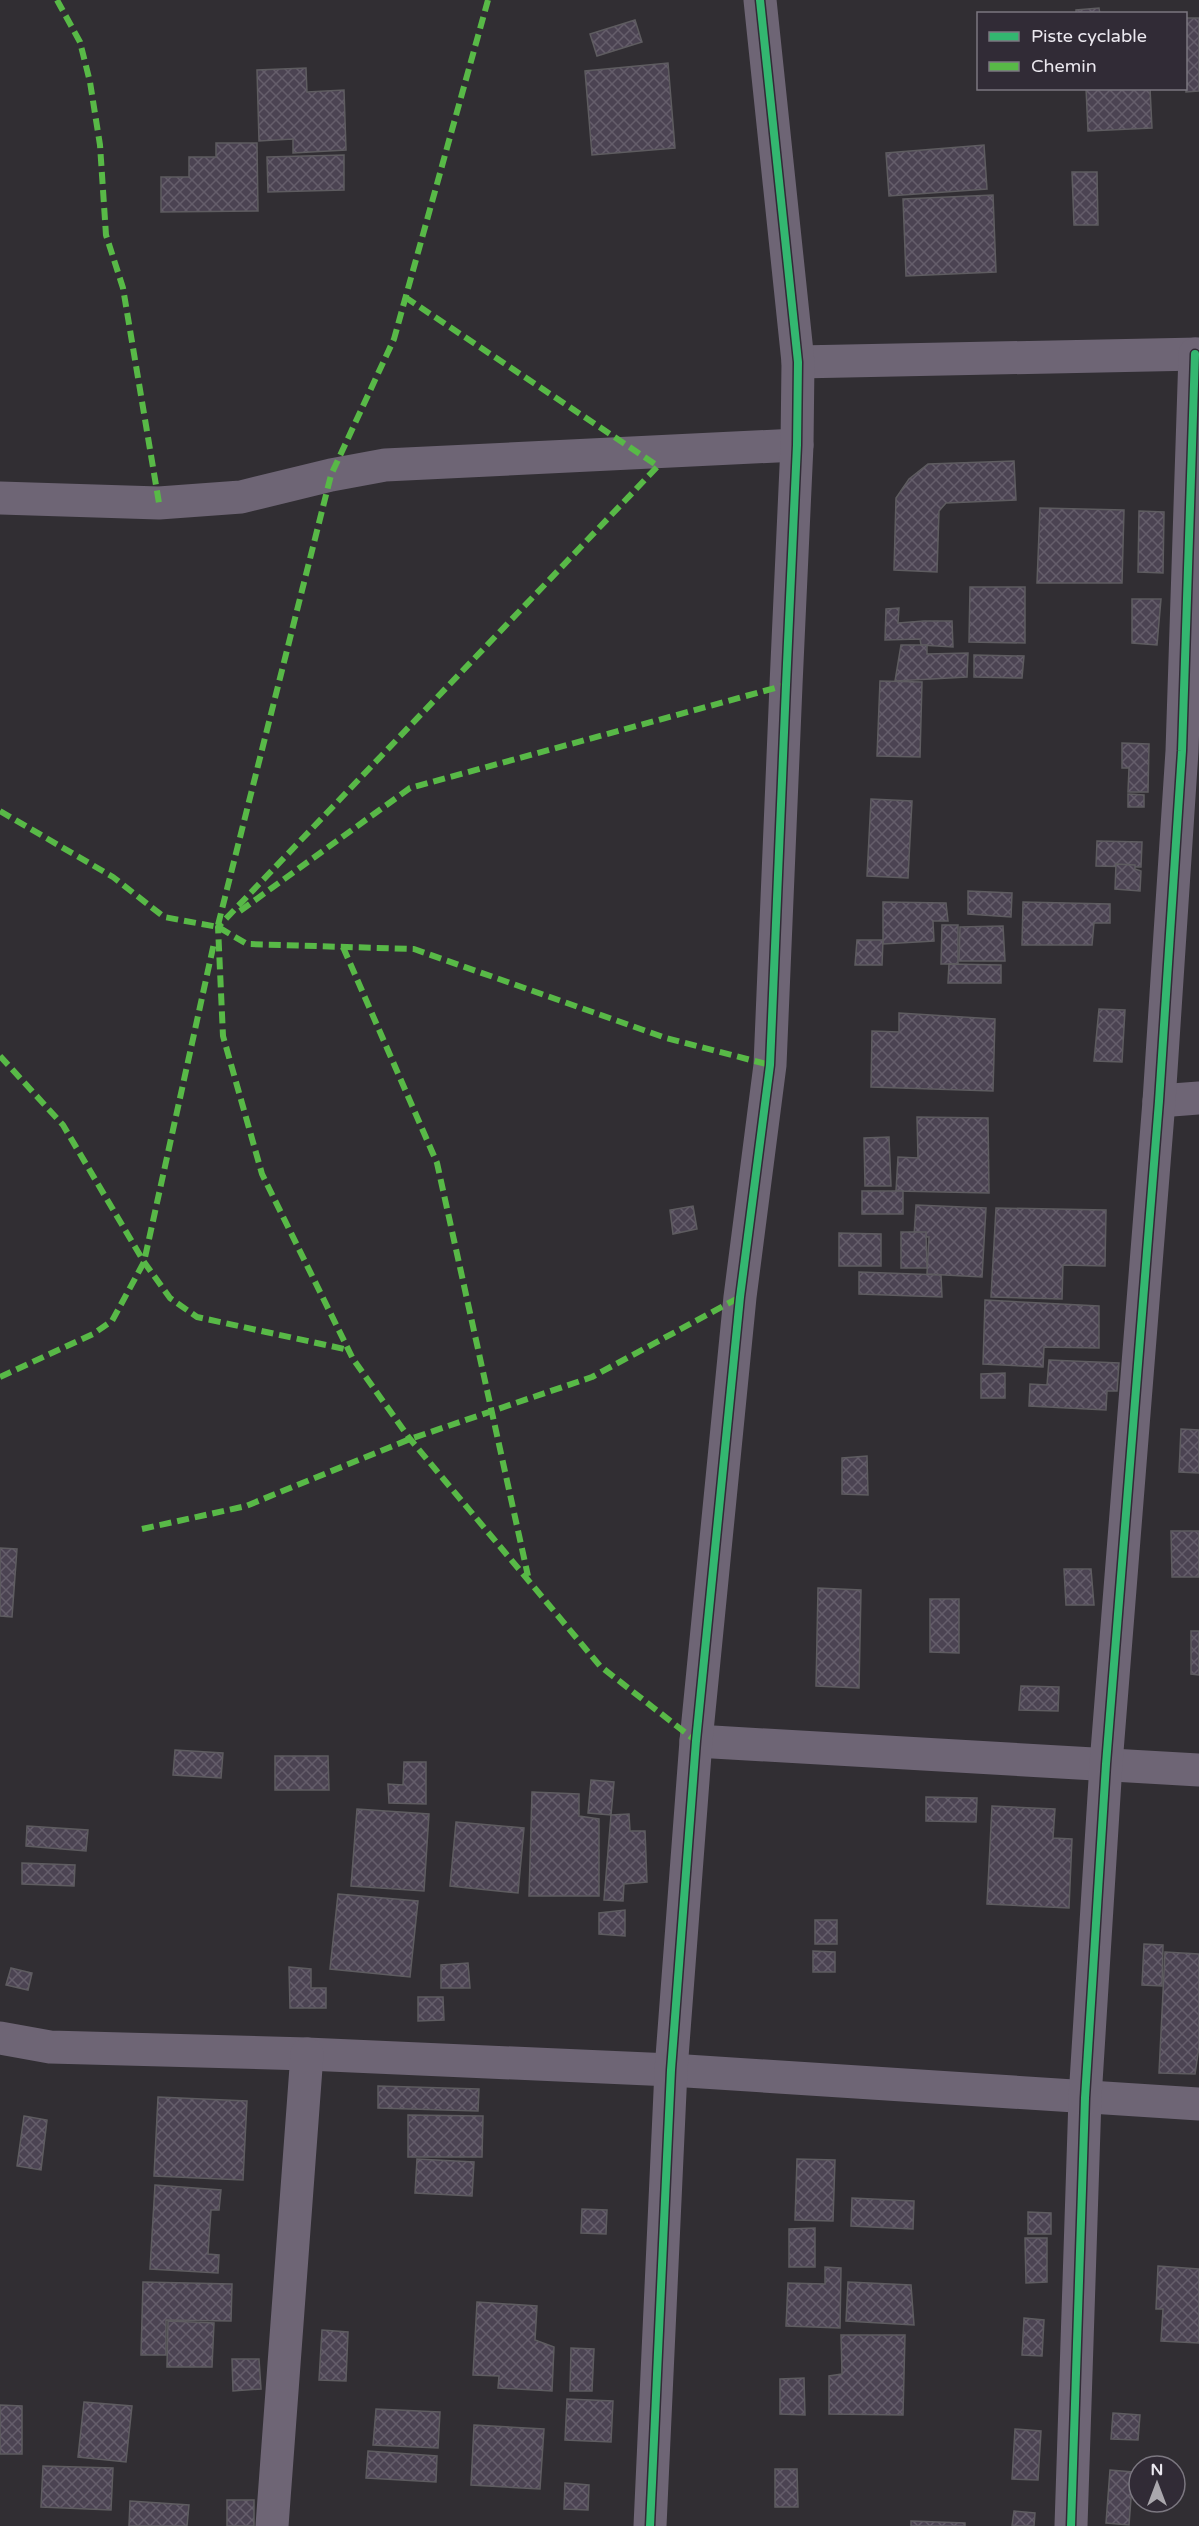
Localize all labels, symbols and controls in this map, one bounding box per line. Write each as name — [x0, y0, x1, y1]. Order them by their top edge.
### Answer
legend — [977, 12, 1187, 90]
text: Piste cyclable — [1031, 25, 1147, 47]
text: Chemin — [1031, 55, 1097, 77]
north arrow — [1127, 2454, 1187, 2514]
text: N — [1151, 2460, 1163, 2480]

